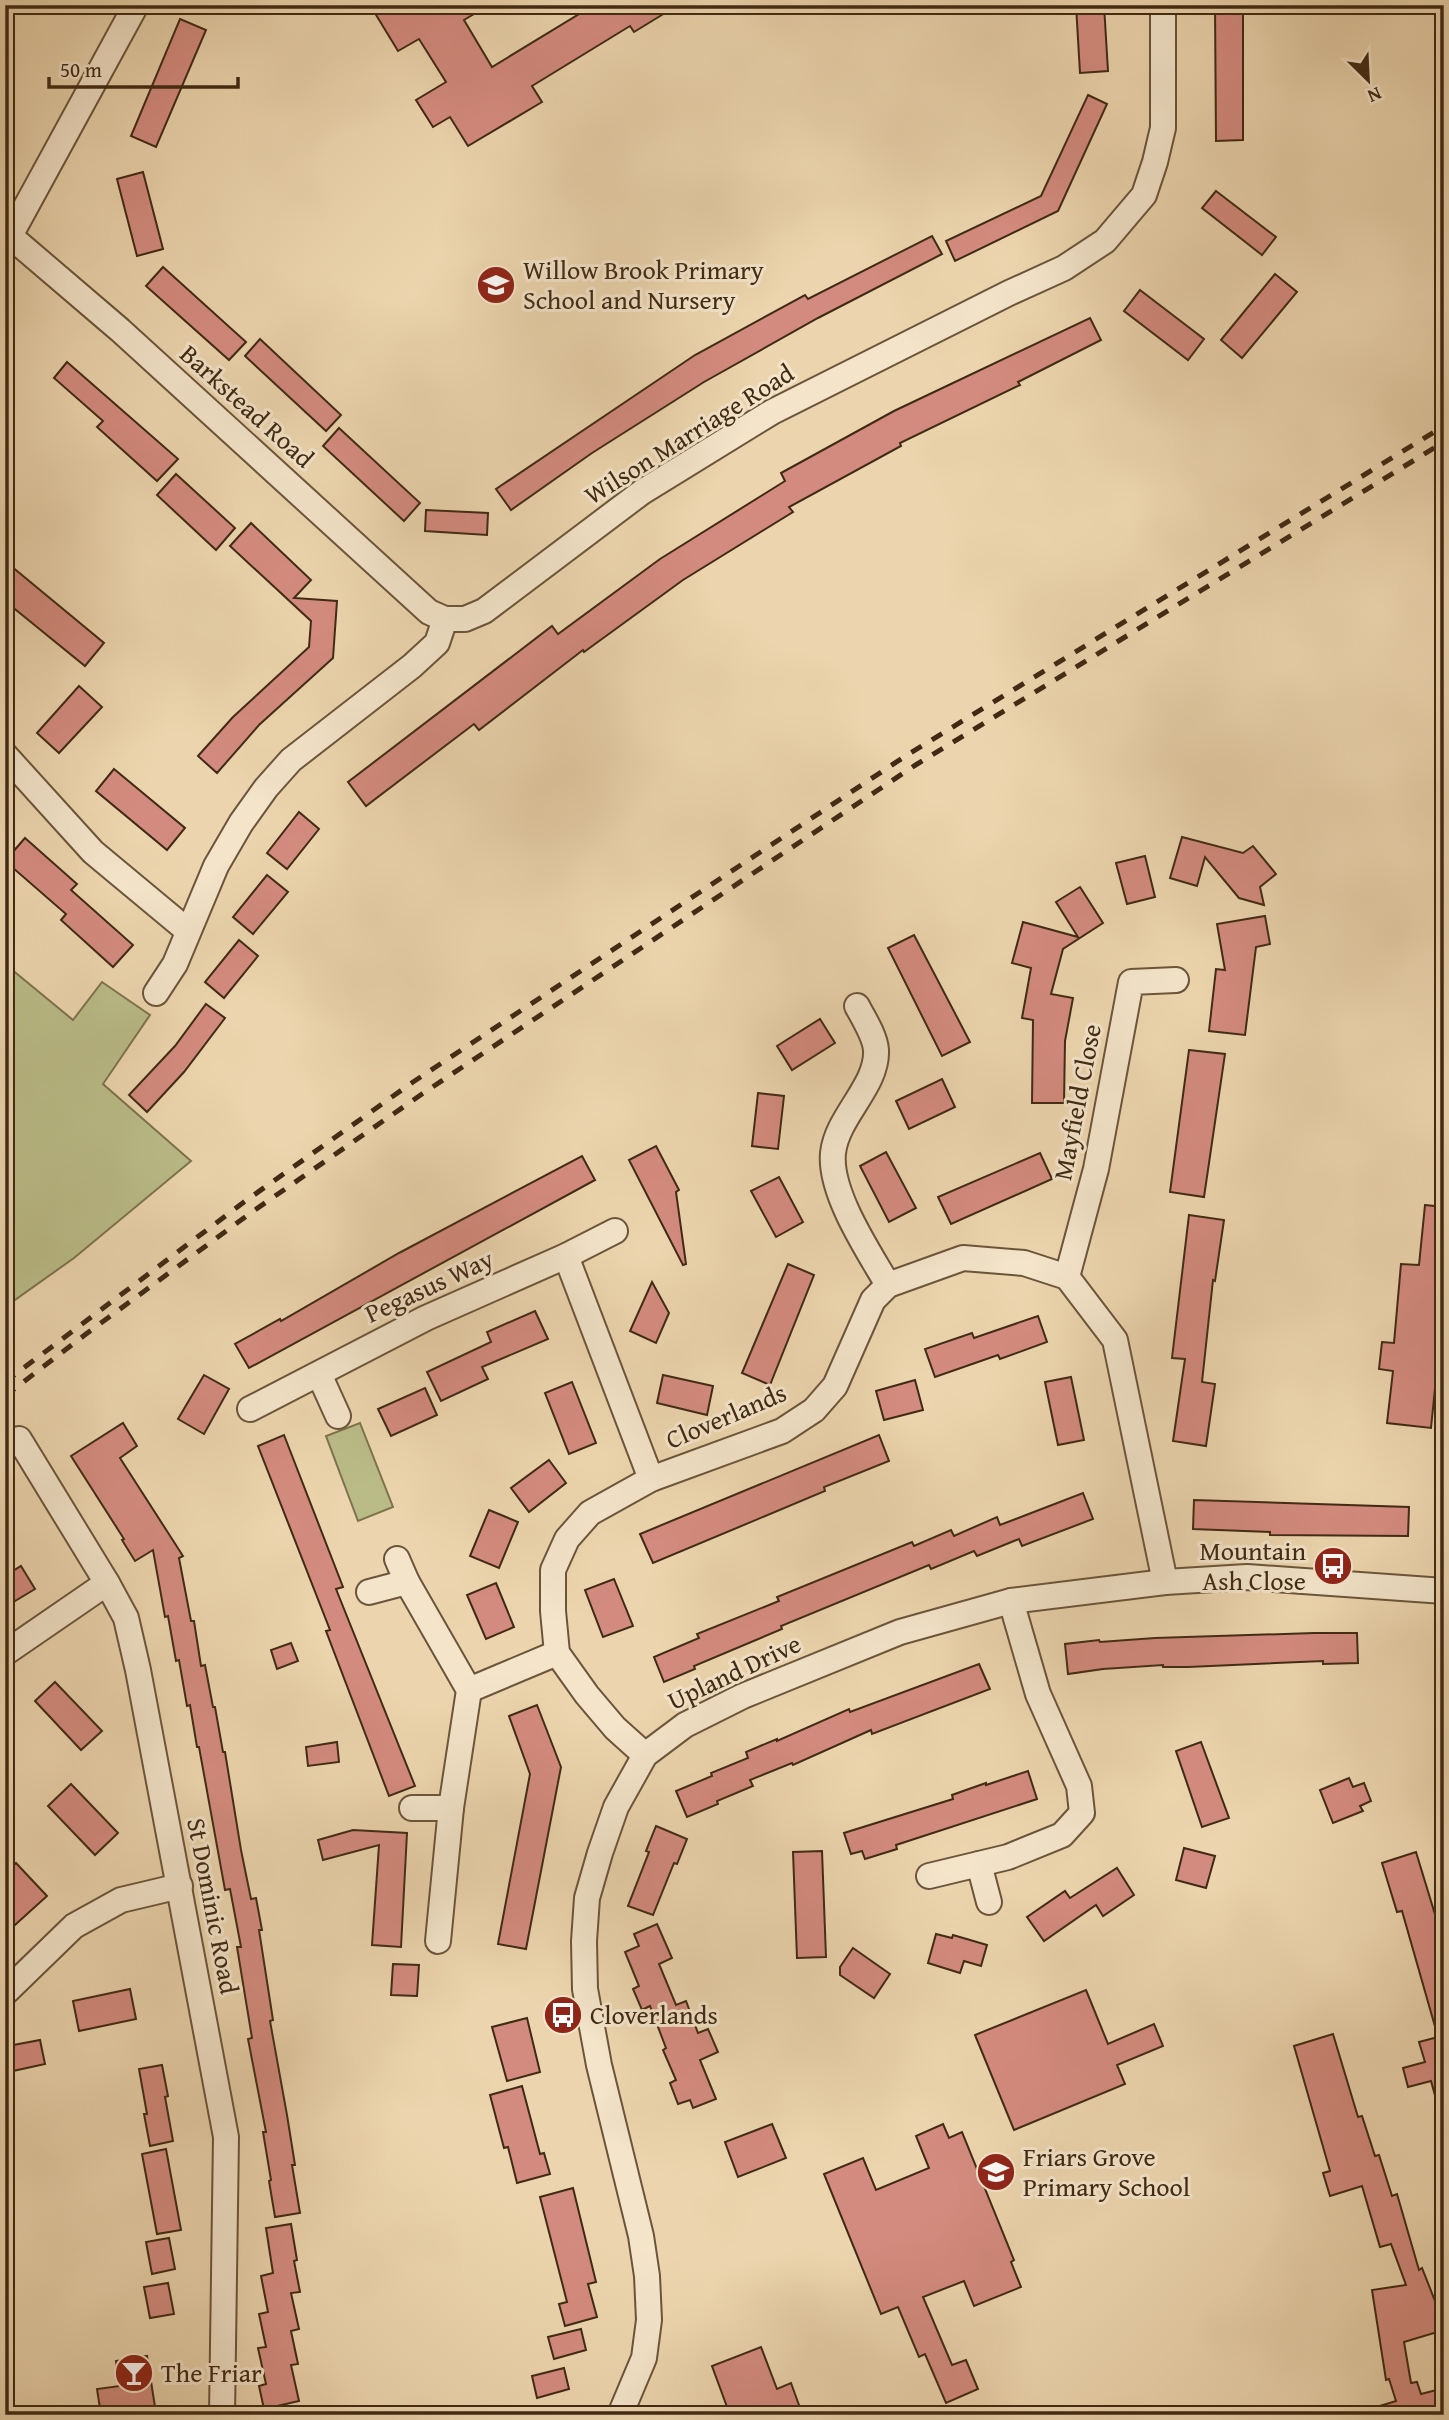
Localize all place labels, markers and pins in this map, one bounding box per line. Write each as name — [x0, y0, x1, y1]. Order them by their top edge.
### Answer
place label: Willow Brook Primary School and Nursery — [523, 250, 764, 319]
school or university icon: Willow Brook Primary School and Nursery — [475, 264, 517, 306]
place label: Mountain Ash Close — [1199, 1531, 1306, 1600]
bus stop icon: Mountain Ash Close — [1312, 1545, 1354, 1587]
bus stop icon: Cloverlands — [542, 1994, 584, 2036]
place label: Cloverlands — [590, 1995, 718, 2034]
place label: Friars Grove Primary School — [1023, 2137, 1190, 2206]
school or university icon: Friars Grove Primary School — [975, 2151, 1017, 2193]
bar icon: The Friar — [113, 2352, 155, 2394]
place label: The Friar — [161, 2353, 262, 2392]

